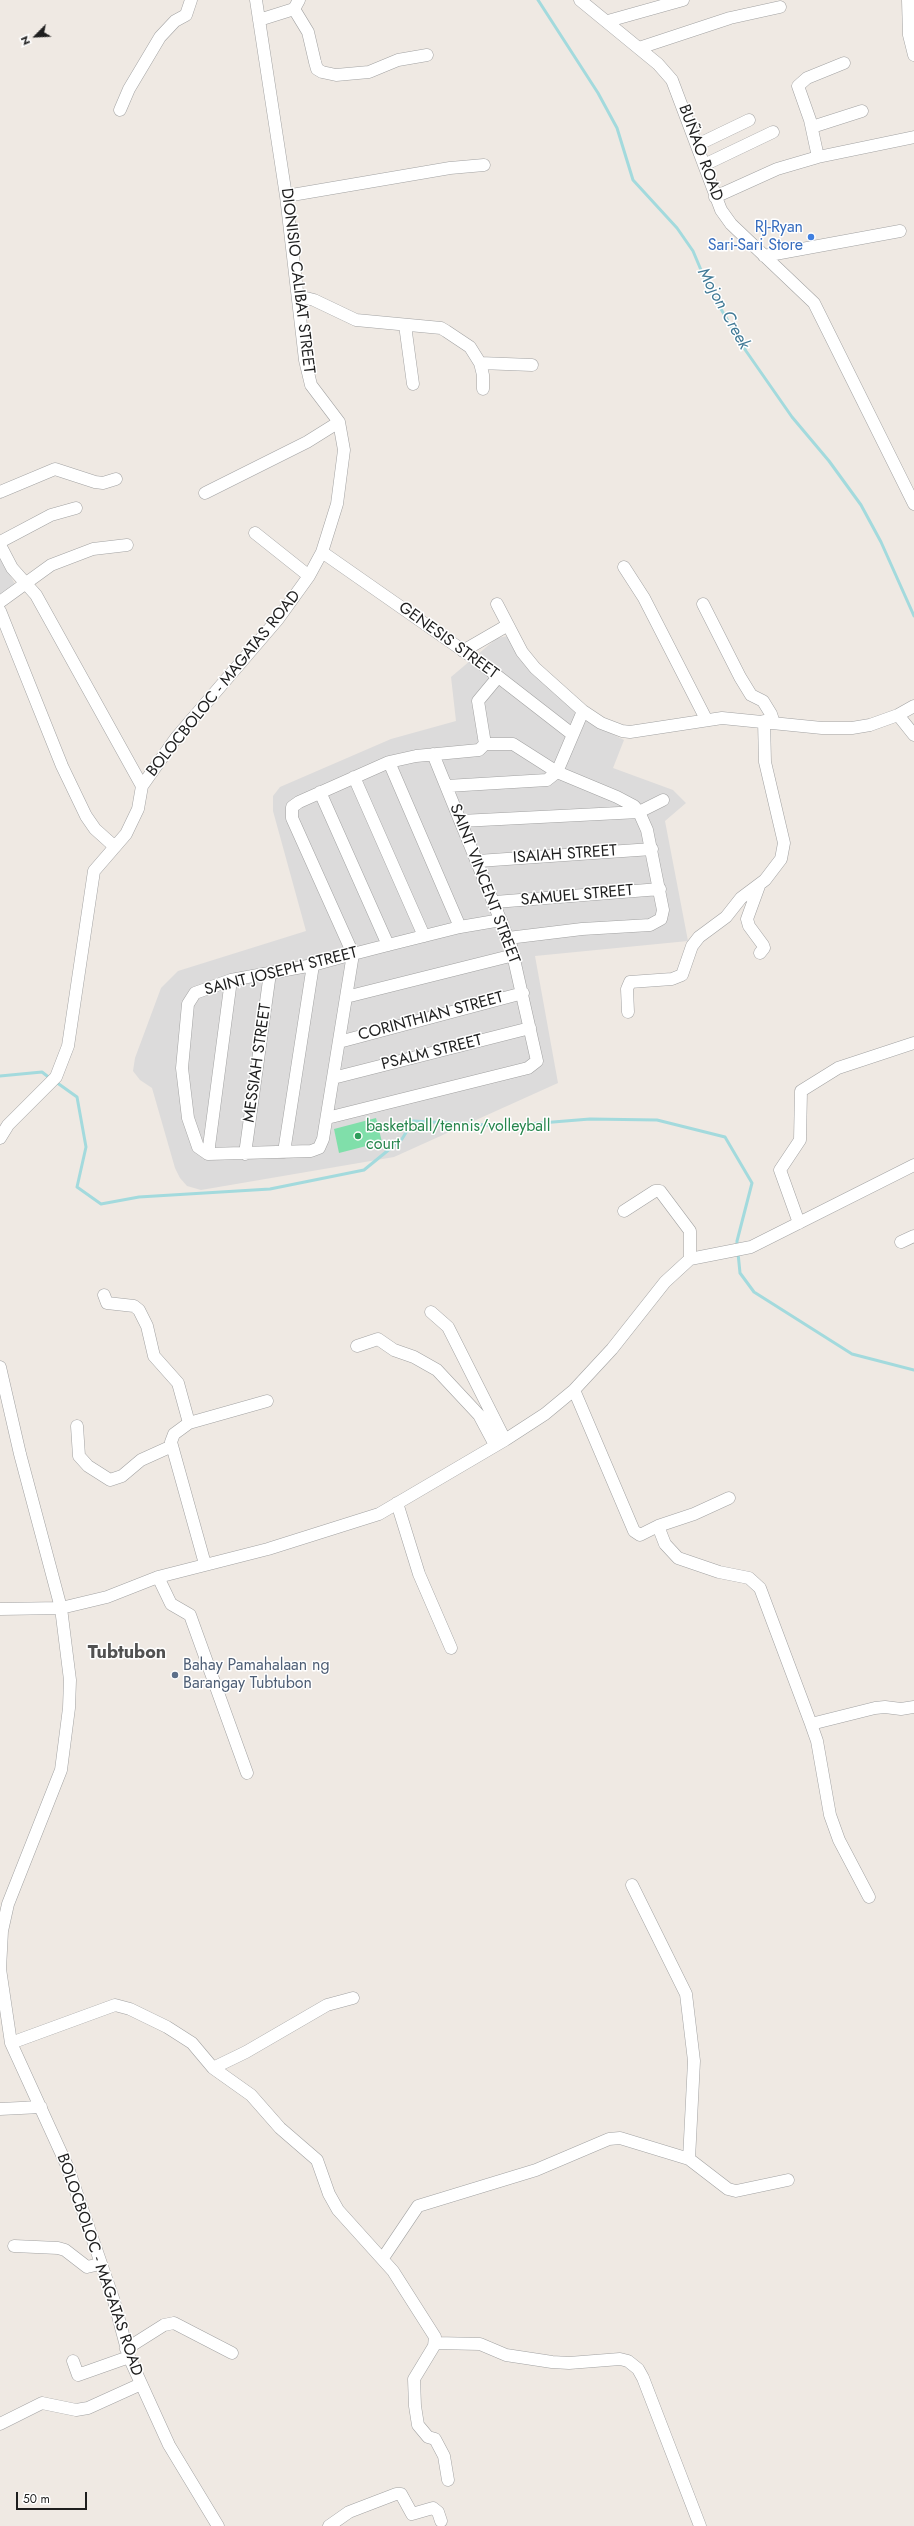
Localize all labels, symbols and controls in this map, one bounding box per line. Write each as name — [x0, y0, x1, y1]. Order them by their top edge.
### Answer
north arrow — [16, 16, 56, 56]
text: N — [16, 34, 34, 48]
street label: BUÑAO ROAD — [674, 102, 726, 204]
street label: DIONISIO CALIBAT STREET — [276, 187, 318, 375]
place label: RJ-Ryan Sari-Sari Store — [708, 218, 803, 256]
marker: RJ-Ryan Sari-Sari Store — [806, 232, 816, 242]
water label: Mojon Creek — [692, 265, 754, 353]
street label: BOLOCBOLOC - MAGATAS ROAD — [143, 587, 305, 781]
street label: GENESIS STREET — [394, 598, 502, 684]
street label: SAINT VINCENT STREET — [445, 801, 523, 967]
street label: ISAIAH STREET — [512, 842, 618, 868]
street label: SAMUEL STREET — [520, 881, 634, 911]
street label: SAINT JOSEPH STREET — [202, 944, 360, 1000]
street label: CORINTHIAN STREET — [356, 988, 506, 1046]
street label: MESSIAH STREET — [240, 1002, 276, 1124]
street label: PSALM STREET — [380, 1031, 484, 1075]
place label: basketball/tennis/volleyball court — [366, 1117, 550, 1155]
marker: basketball/tennis/volleyball court — [353, 1131, 363, 1141]
district label: Tubtubon — [88, 1643, 166, 1665]
place label: Bahay Pamahalaan ng Barangay Tubtubon — [183, 1656, 330, 1694]
marker: Bahay Pamahalaan ng Barangay Tubtubon — [170, 1670, 180, 1680]
street label: BOLOCBOLOC - MAGATAS ROAD — [52, 2151, 146, 2379]
scale bar — [18, 2484, 89, 2510]
text: 50 m — [23, 2490, 50, 2508]

